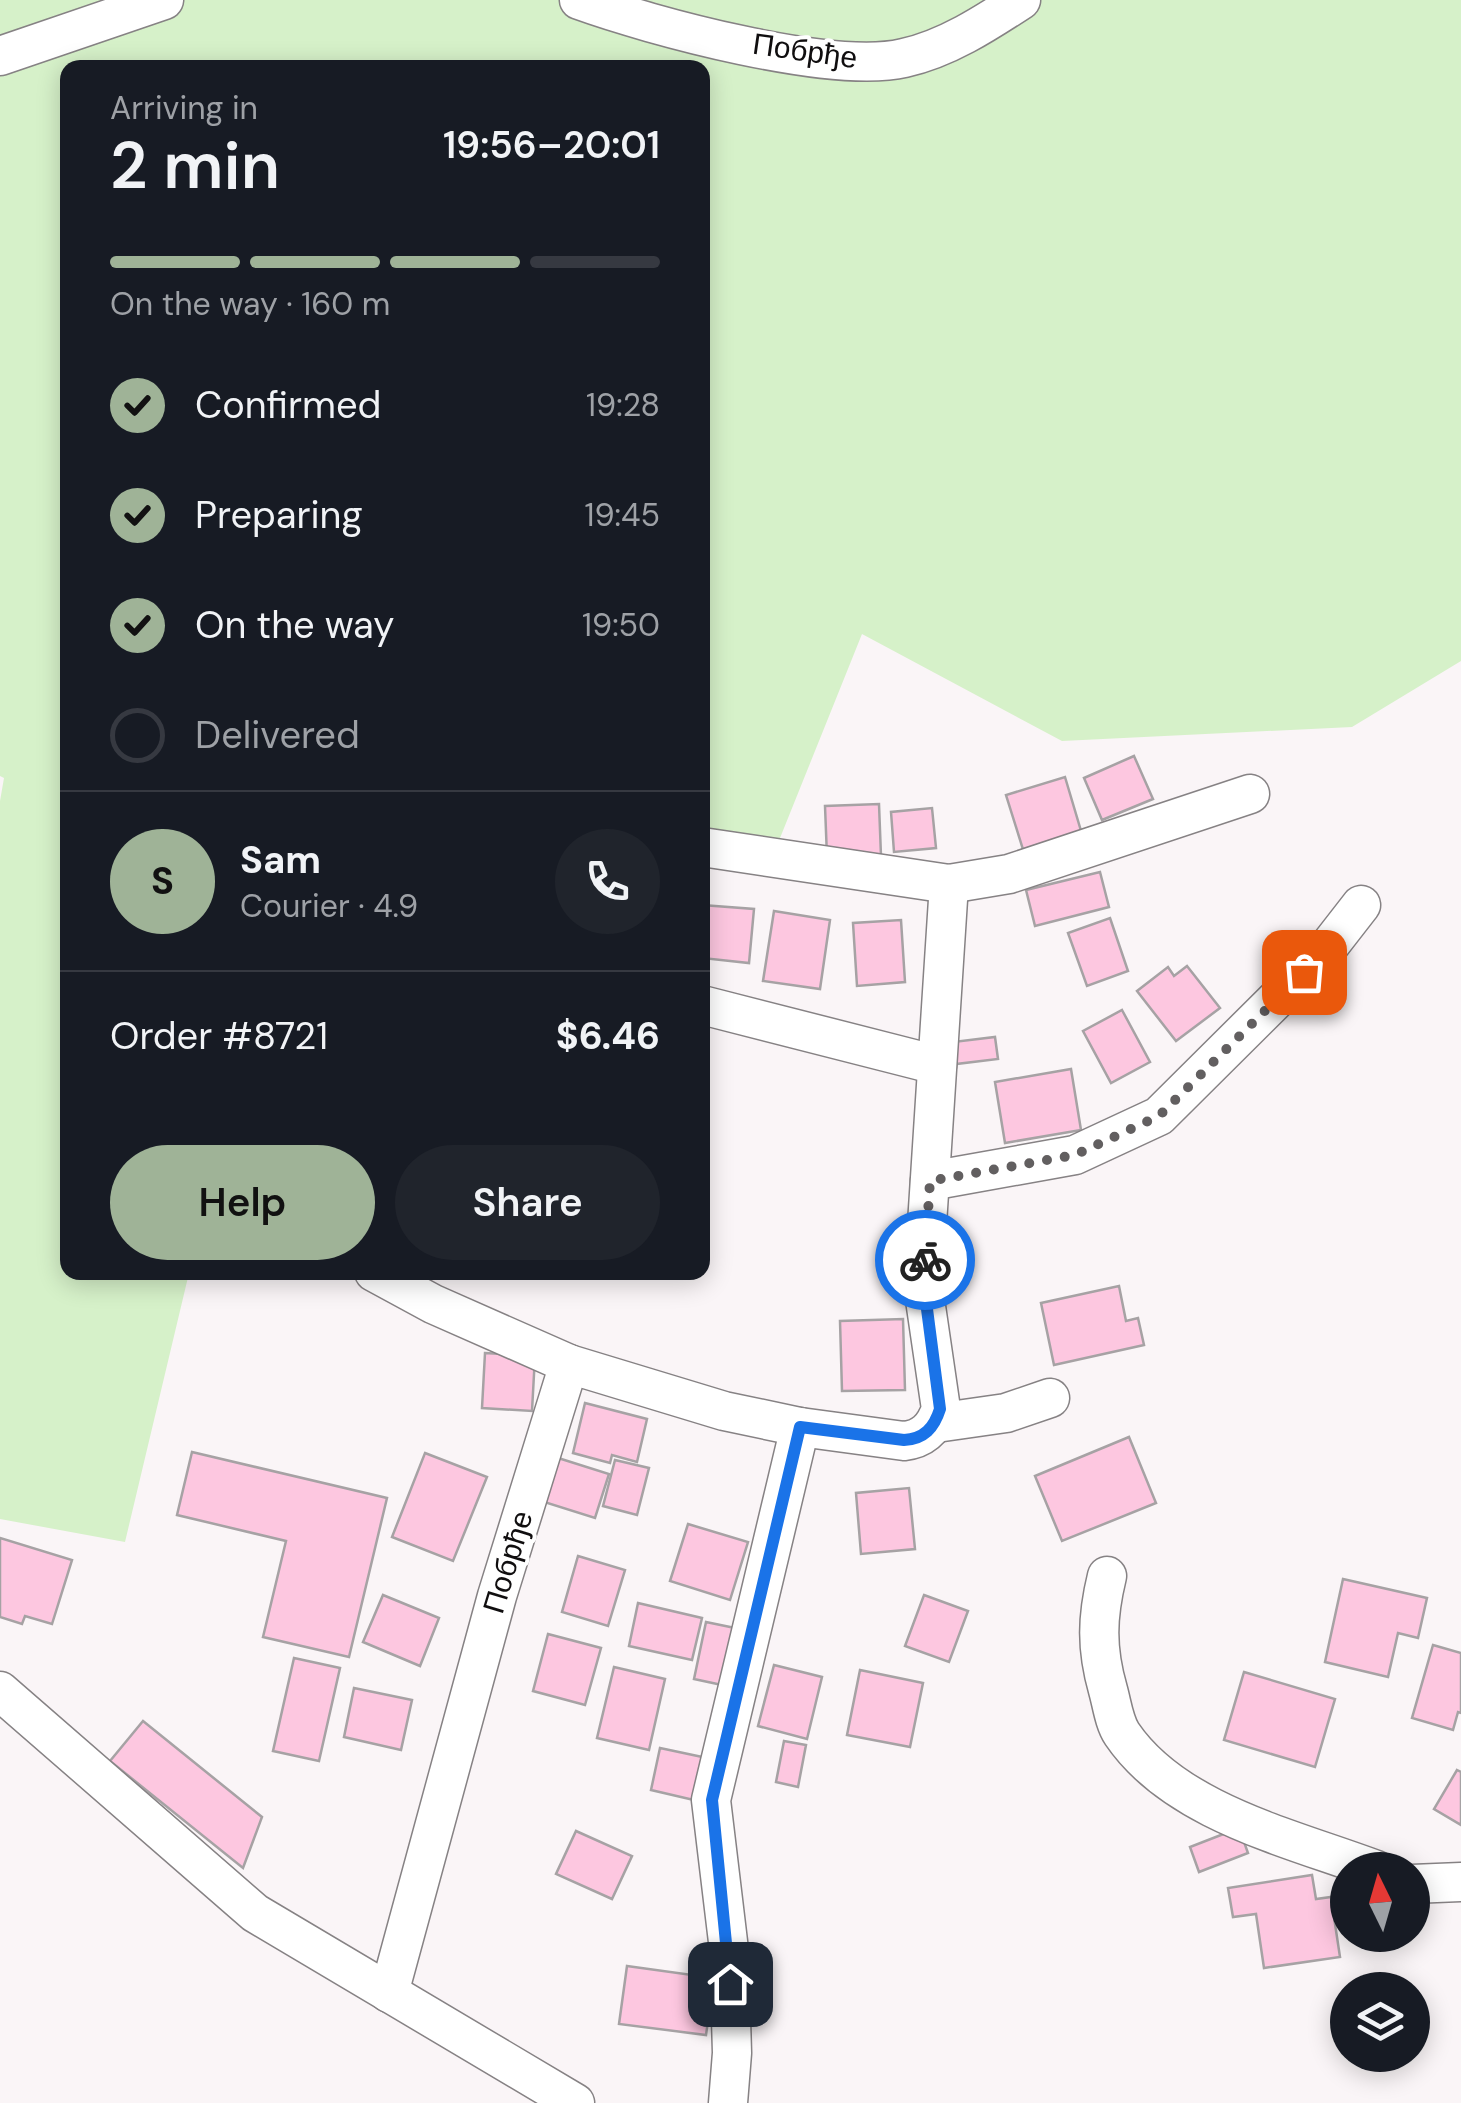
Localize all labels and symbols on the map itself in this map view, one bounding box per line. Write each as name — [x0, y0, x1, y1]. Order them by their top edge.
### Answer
street label: Побрђе — [750, 24, 860, 77]
pin — [1262, 930, 1347, 1015]
courier — [875, 1210, 975, 1310]
street label: Побрђе — [473, 1506, 542, 1618]
north arrow — [1330, 1852, 1430, 1952]
pin — [688, 1942, 773, 2027]

